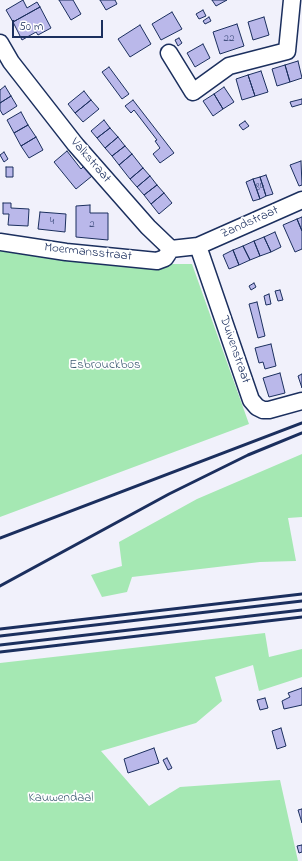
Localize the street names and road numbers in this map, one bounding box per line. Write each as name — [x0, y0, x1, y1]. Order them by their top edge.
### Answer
street label: Valkstraat — [66, 135, 114, 187]
street label: Zandstraat — [219, 203, 281, 243]
street label: Moermansstraat — [43, 241, 133, 265]
street label: Duivenstraat — [215, 314, 253, 386]

